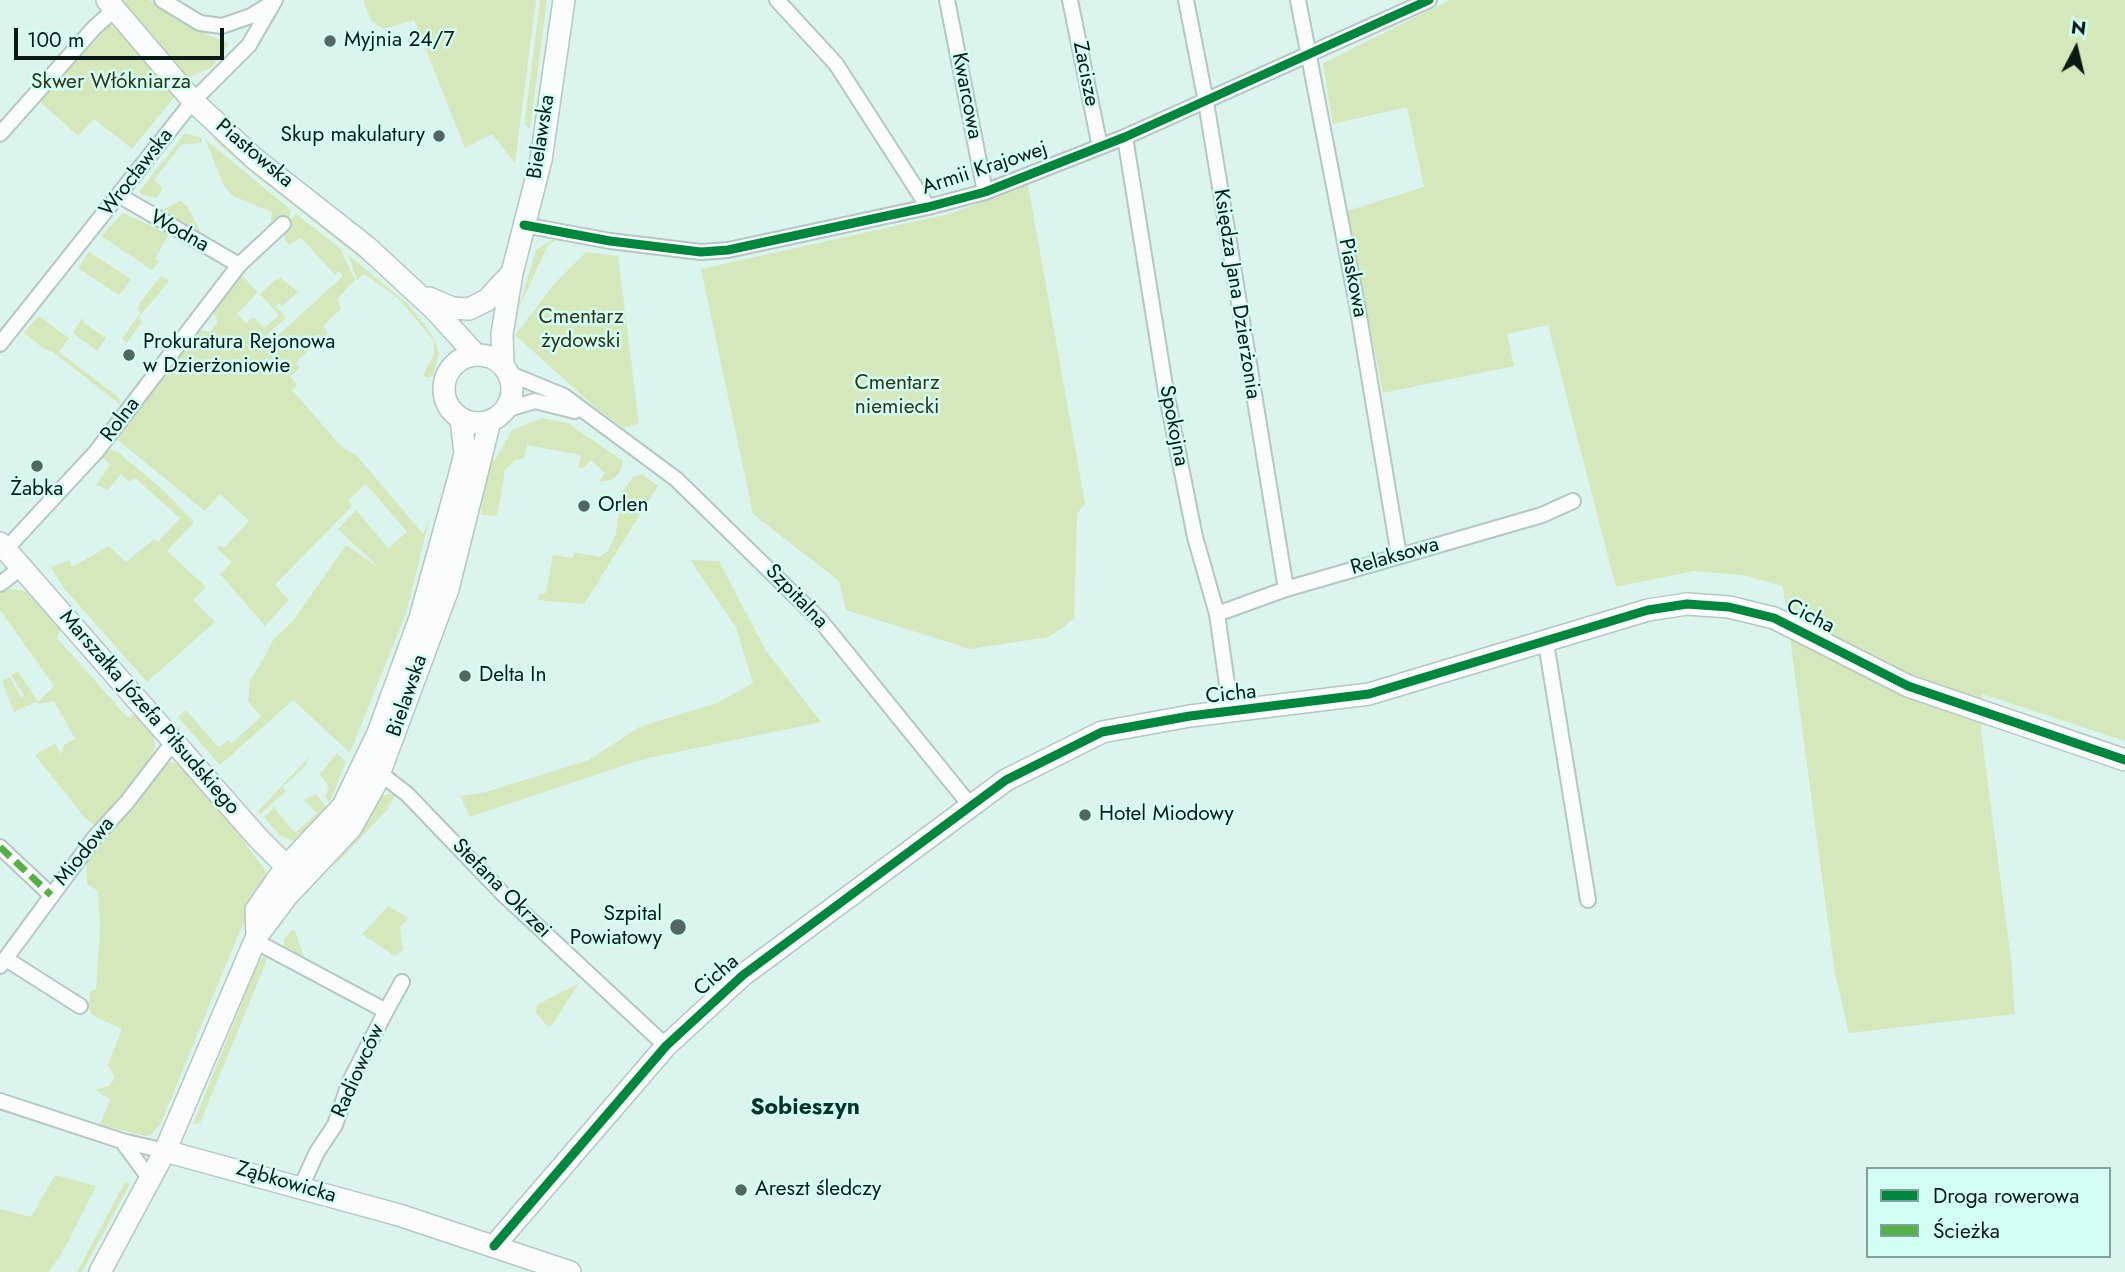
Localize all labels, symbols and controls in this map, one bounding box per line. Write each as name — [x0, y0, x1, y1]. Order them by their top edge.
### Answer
text: N — [2069, 13, 2088, 42]
scale bar — [18, 14, 228, 58]
north arrow — [2041, 14, 2111, 84]
text: 100 m — [27, 25, 84, 55]
place label: Myjnia 24/7 — [344, 28, 454, 54]
marker: Myjnia 24/7 — [322, 33, 338, 49]
street label: Zacisze — [1066, 39, 1104, 109]
street label: Kwarcowa — [945, 51, 987, 141]
park label: Skwer Włókniarza — [31, 70, 191, 96]
street label: Bielawska — [523, 93, 561, 181]
street label: Piastowska — [210, 114, 298, 194]
place label: Skup makulatury — [281, 123, 425, 149]
street label: Wrocławska — [95, 124, 179, 222]
marker: Skup makulatury — [431, 128, 447, 144]
street label: Armii Krajowej — [919, 137, 1051, 201]
street label: Księdza Jana Dzierżonia — [1207, 187, 1265, 401]
street label: Wodna — [145, 206, 213, 258]
street label: Piaskowa — [1332, 236, 1372, 320]
park label: Cmentarz żydowski — [538, 305, 624, 355]
place label: Prokuratura Rejonowa w Dzierżoniowie — [143, 330, 335, 380]
marker: Prokuratura Rejonowa w Dzierżoniowie — [121, 347, 137, 363]
park label: Cmentarz niemiecki — [854, 371, 940, 421]
street label: Spokojna — [1153, 383, 1193, 469]
street label: Rolna — [96, 393, 146, 447]
marker: Żabka — [29, 458, 45, 474]
place label: Żabka — [11, 477, 63, 503]
place label: Orlen — [598, 493, 648, 519]
marker: Orlen — [576, 498, 592, 514]
street label: Relaksowa — [1348, 532, 1442, 582]
street label: Szpitalna — [759, 560, 833, 634]
street label: Cicha — [1782, 594, 1838, 640]
street label: Marszałka Józefa Piłsudskiego — [53, 606, 245, 820]
street label: Bielawska — [382, 652, 434, 740]
place label: Delta In — [479, 663, 547, 689]
marker: Delta In — [457, 668, 473, 684]
street label: Cicha — [1204, 680, 1258, 710]
place label: Hotel Miodowy — [1099, 802, 1234, 828]
marker: Hotel Miodowy — [1077, 807, 1093, 823]
street label: Miodowa — [50, 812, 120, 892]
street label: Stefana Okrzei — [446, 834, 556, 944]
place label: Szpital Powiatowy — [570, 902, 662, 952]
marker: Szpital Powiatowy — [668, 917, 688, 937]
street label: Cicha — [689, 950, 745, 1002]
street label: Radiowców — [327, 1020, 391, 1122]
district label: Sobieszyn — [750, 1094, 860, 1122]
street label: Ząbkowicka — [233, 1157, 339, 1209]
legend — [1866, 1167, 2111, 1258]
place label: Areszt śledczy — [755, 1177, 881, 1203]
text: Droga rowerowa — [1933, 1181, 2079, 1211]
marker: Areszt śledczy — [733, 1182, 749, 1198]
text: Ścieżka — [1933, 1216, 2000, 1246]

